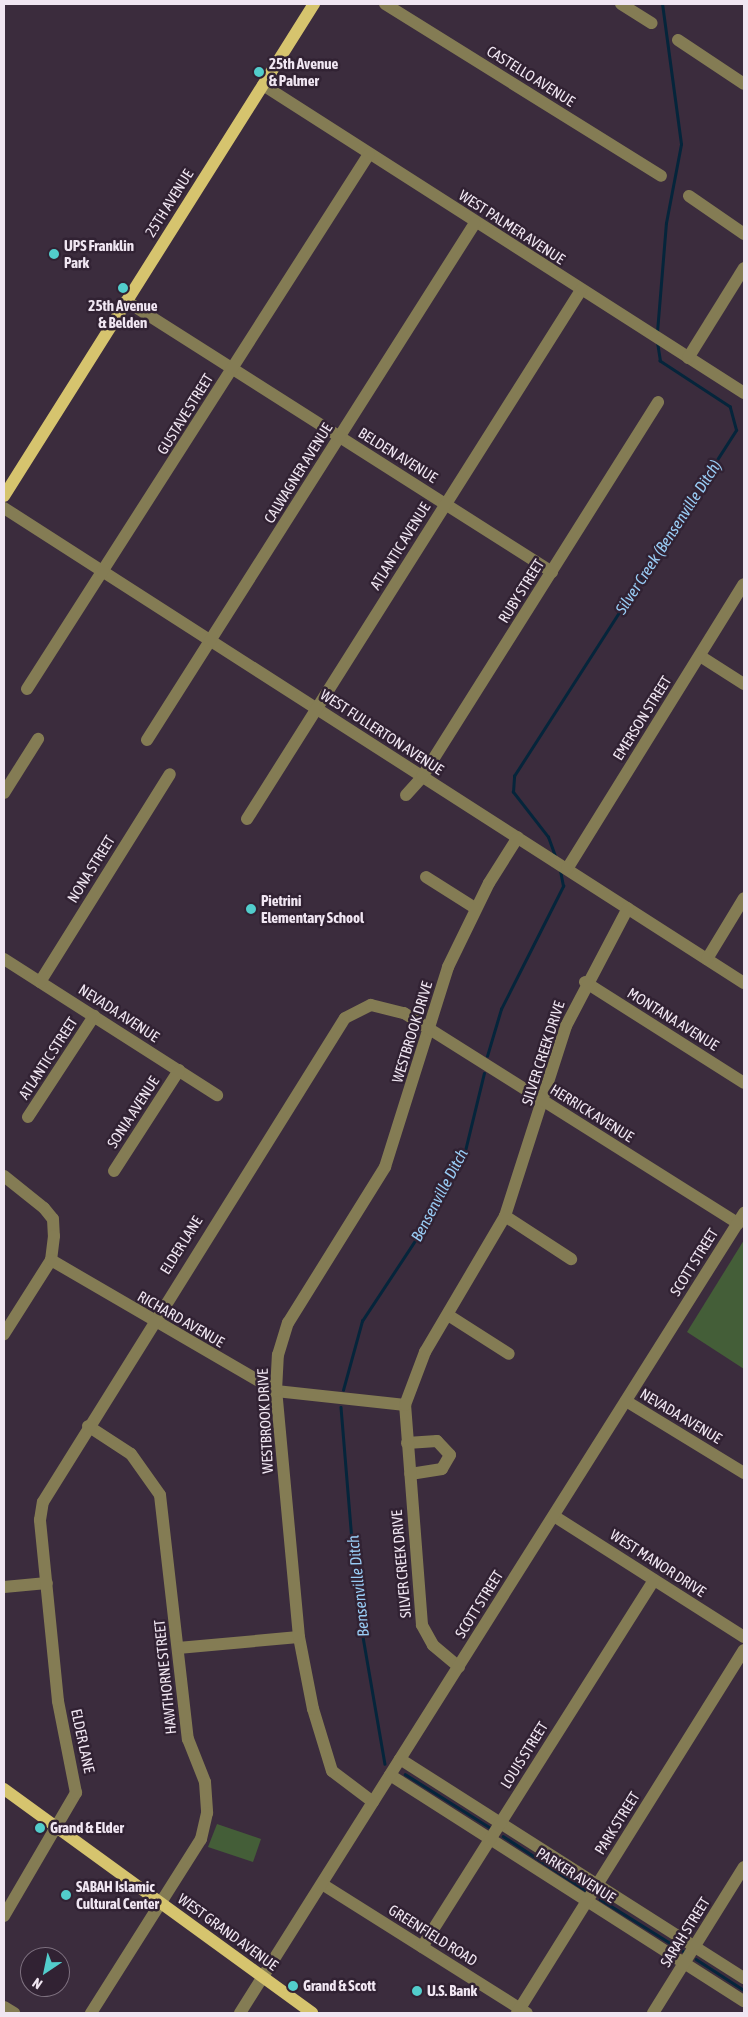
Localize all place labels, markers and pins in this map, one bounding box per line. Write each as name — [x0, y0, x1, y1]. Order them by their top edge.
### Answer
place label: 25th Avenue & Palmer — [269, 54, 338, 89]
marker: 25th Avenue & Palmer — [253, 66, 265, 78]
place label: UPS Franklin Park — [64, 236, 134, 271]
marker: UPS Franklin Park — [48, 248, 60, 260]
marker: 25th Avenue & Belden — [117, 282, 129, 294]
place label: 25th Avenue & Belden — [88, 296, 158, 331]
place label: Pietrini Elementary School — [261, 891, 364, 926]
marker: Pietrini Elementary School — [245, 903, 257, 915]
place label: Grand & Elder — [50, 1819, 124, 1837]
marker: Grand & Elder — [34, 1822, 46, 1834]
place label: SABAH Islamic Cultural Center — [76, 1877, 159, 1912]
marker: SABAH Islamic Cultural Center — [60, 1889, 72, 1901]
place label: Grand & Scott — [303, 1977, 376, 1995]
marker: Grand & Scott — [287, 1980, 299, 1992]
place label: U.S. Bank — [427, 1982, 477, 2000]
marker: U.S. Bank — [411, 1985, 423, 1997]

